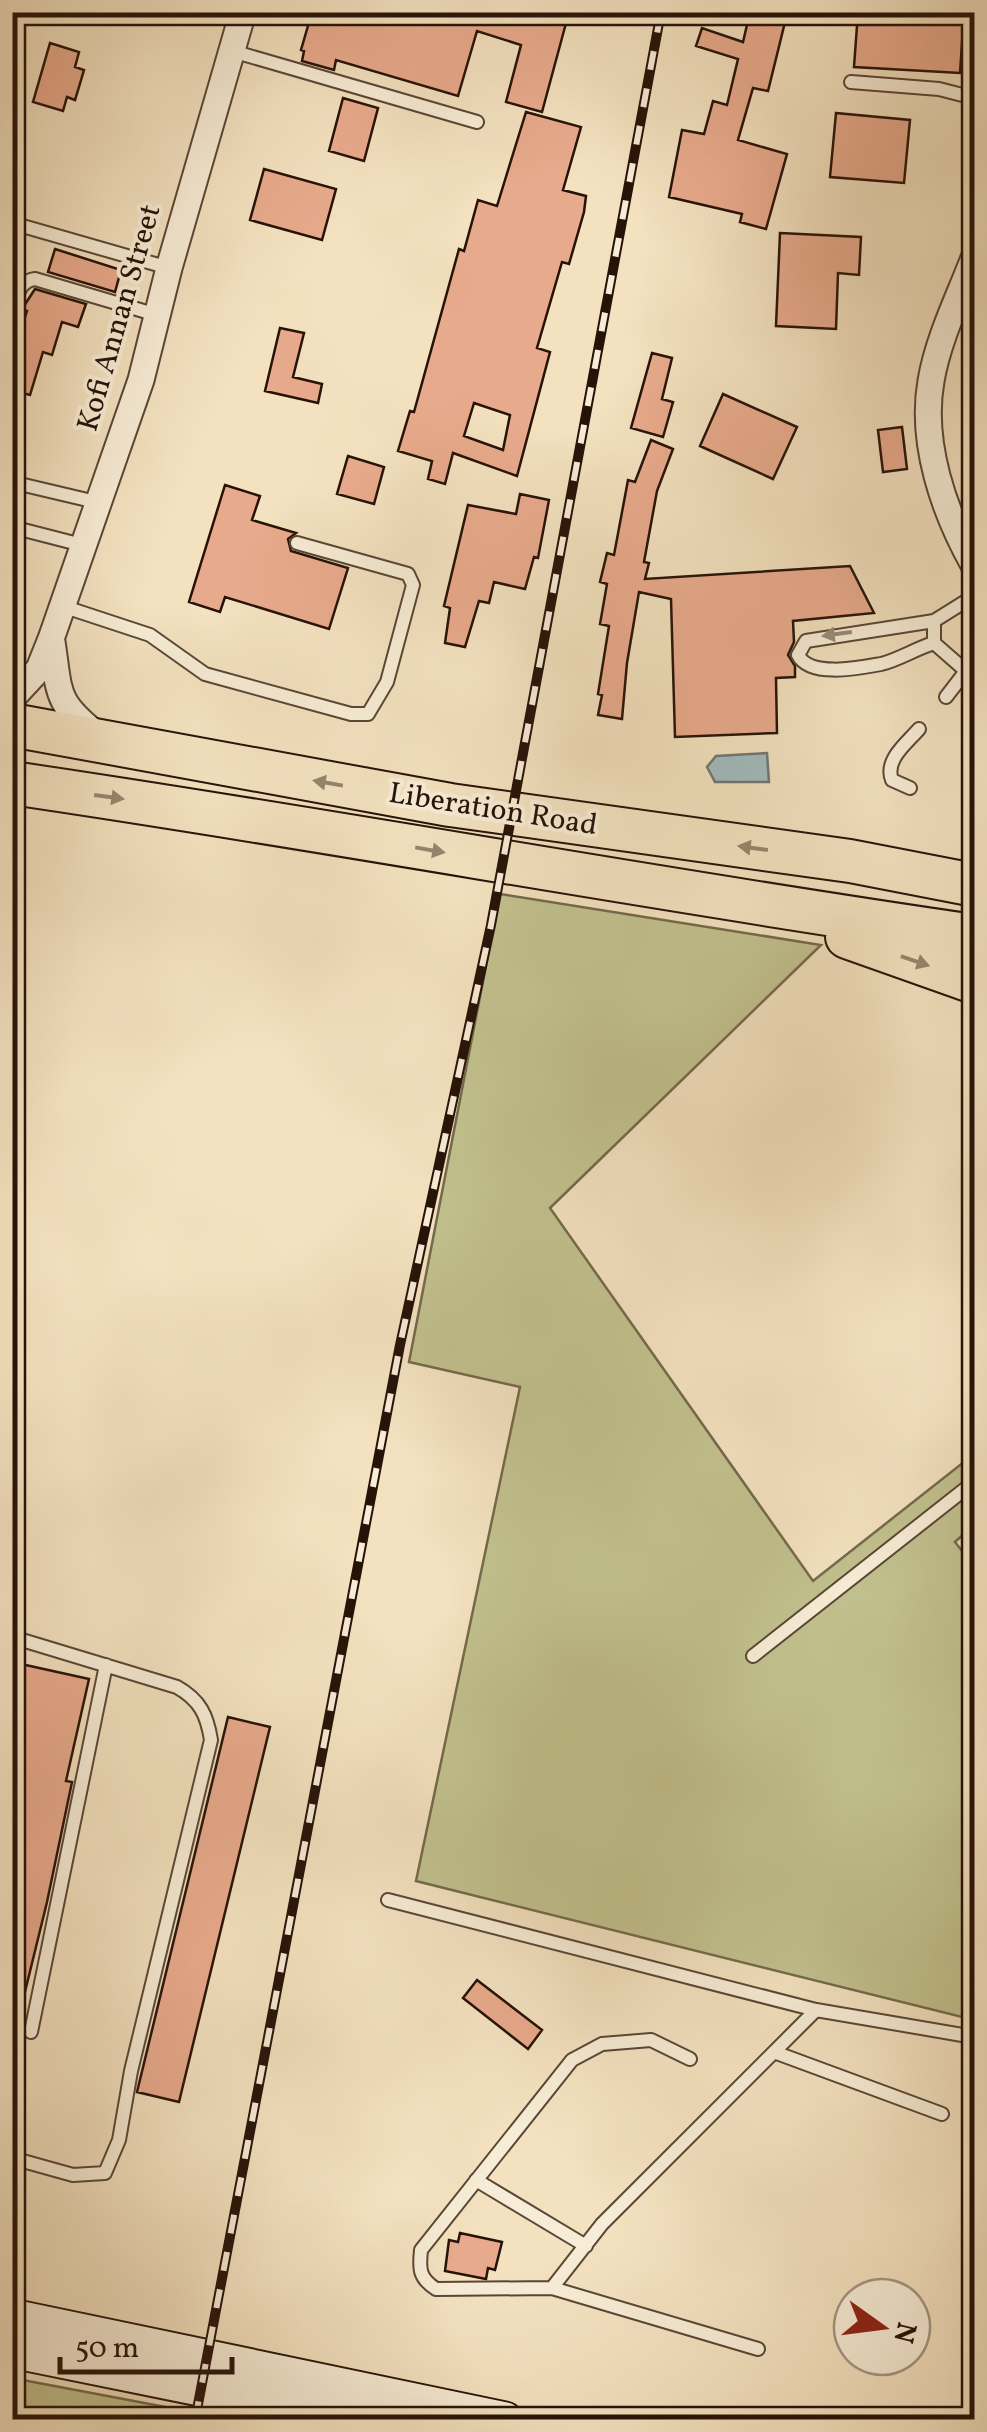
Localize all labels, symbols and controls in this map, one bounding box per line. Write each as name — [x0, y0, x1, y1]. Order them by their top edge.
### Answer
street label: Kofi Annan Street — [68, 200, 172, 436]
one-way arrow — [821, 627, 852, 643]
street label: Liberation Road — [386, 773, 600, 847]
one-way arrow — [312, 775, 343, 790]
one-way arrow — [94, 789, 125, 805]
one-way arrow — [737, 839, 768, 855]
one-way arrow — [414, 843, 446, 858]
one-way arrow — [901, 954, 931, 969]
north arrow — [832, 2277, 932, 2377]
scale bar — [60, 2312, 232, 2374]
text: N — [882, 2318, 925, 2347]
text: 50 m — [75, 2328, 139, 2370]

